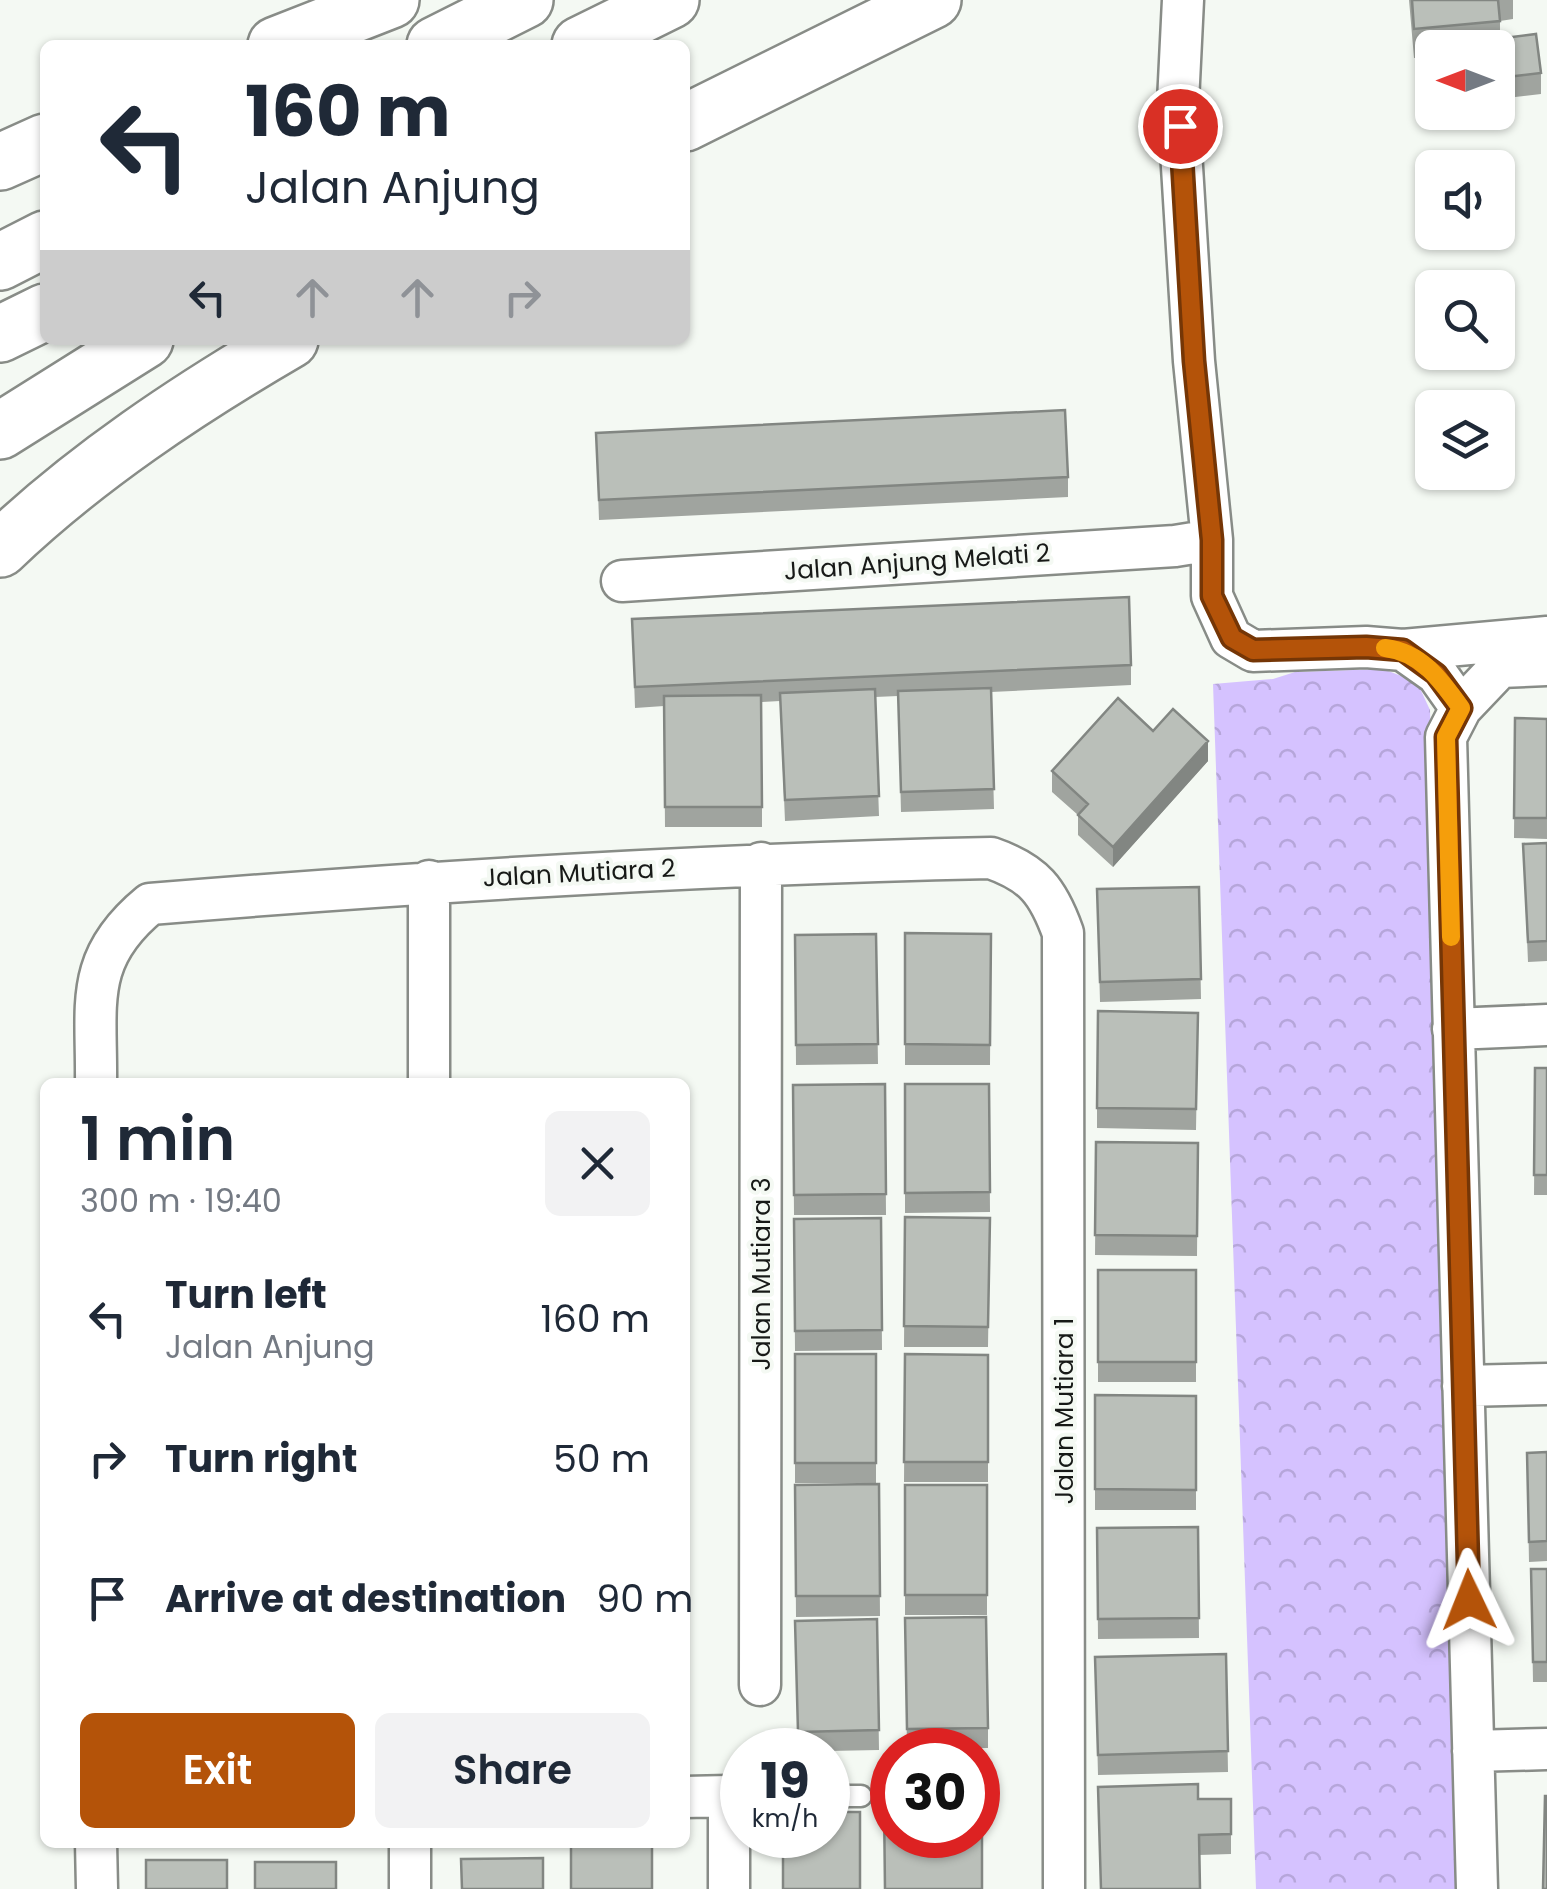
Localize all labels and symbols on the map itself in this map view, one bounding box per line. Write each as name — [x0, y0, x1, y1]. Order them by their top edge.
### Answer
north arrow — [1415, 30, 1515, 130]
pin — [1138, 84, 1223, 169]
street label: Jalan Anjung Melati 2 — [783, 535, 1051, 589]
street label: Jalan Mutiara 2 — [482, 850, 676, 896]
street label: Jalan Mutiara 3 — [744, 1177, 779, 1371]
street label: Jalan Mutiara 1 — [1047, 1318, 1082, 1504]
position arrow — [1417, 1548, 1521, 1652]
speed limit sign: 30 — [870, 1728, 1000, 1858]

